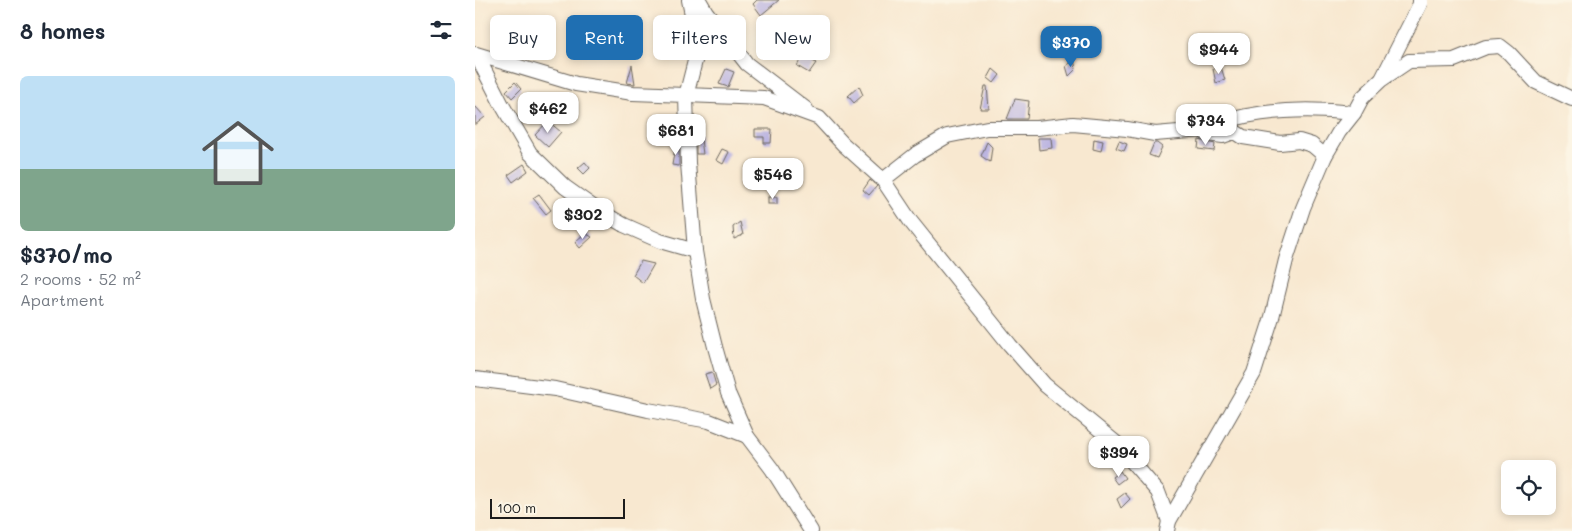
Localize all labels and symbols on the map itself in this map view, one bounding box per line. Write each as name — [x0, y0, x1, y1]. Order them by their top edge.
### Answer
pin: $370 — [1041, 26, 1101, 68]
pin: $944 — [1189, 32, 1249, 75]
pin: $462 — [518, 92, 578, 134]
pin: $734 — [1176, 104, 1236, 146]
pin: $681 — [646, 114, 706, 156]
pin: $546 — [743, 158, 803, 200]
pin: $302 — [553, 198, 613, 240]
pin: $394 — [1089, 436, 1149, 478]
scale bar — [490, 496, 625, 519]

